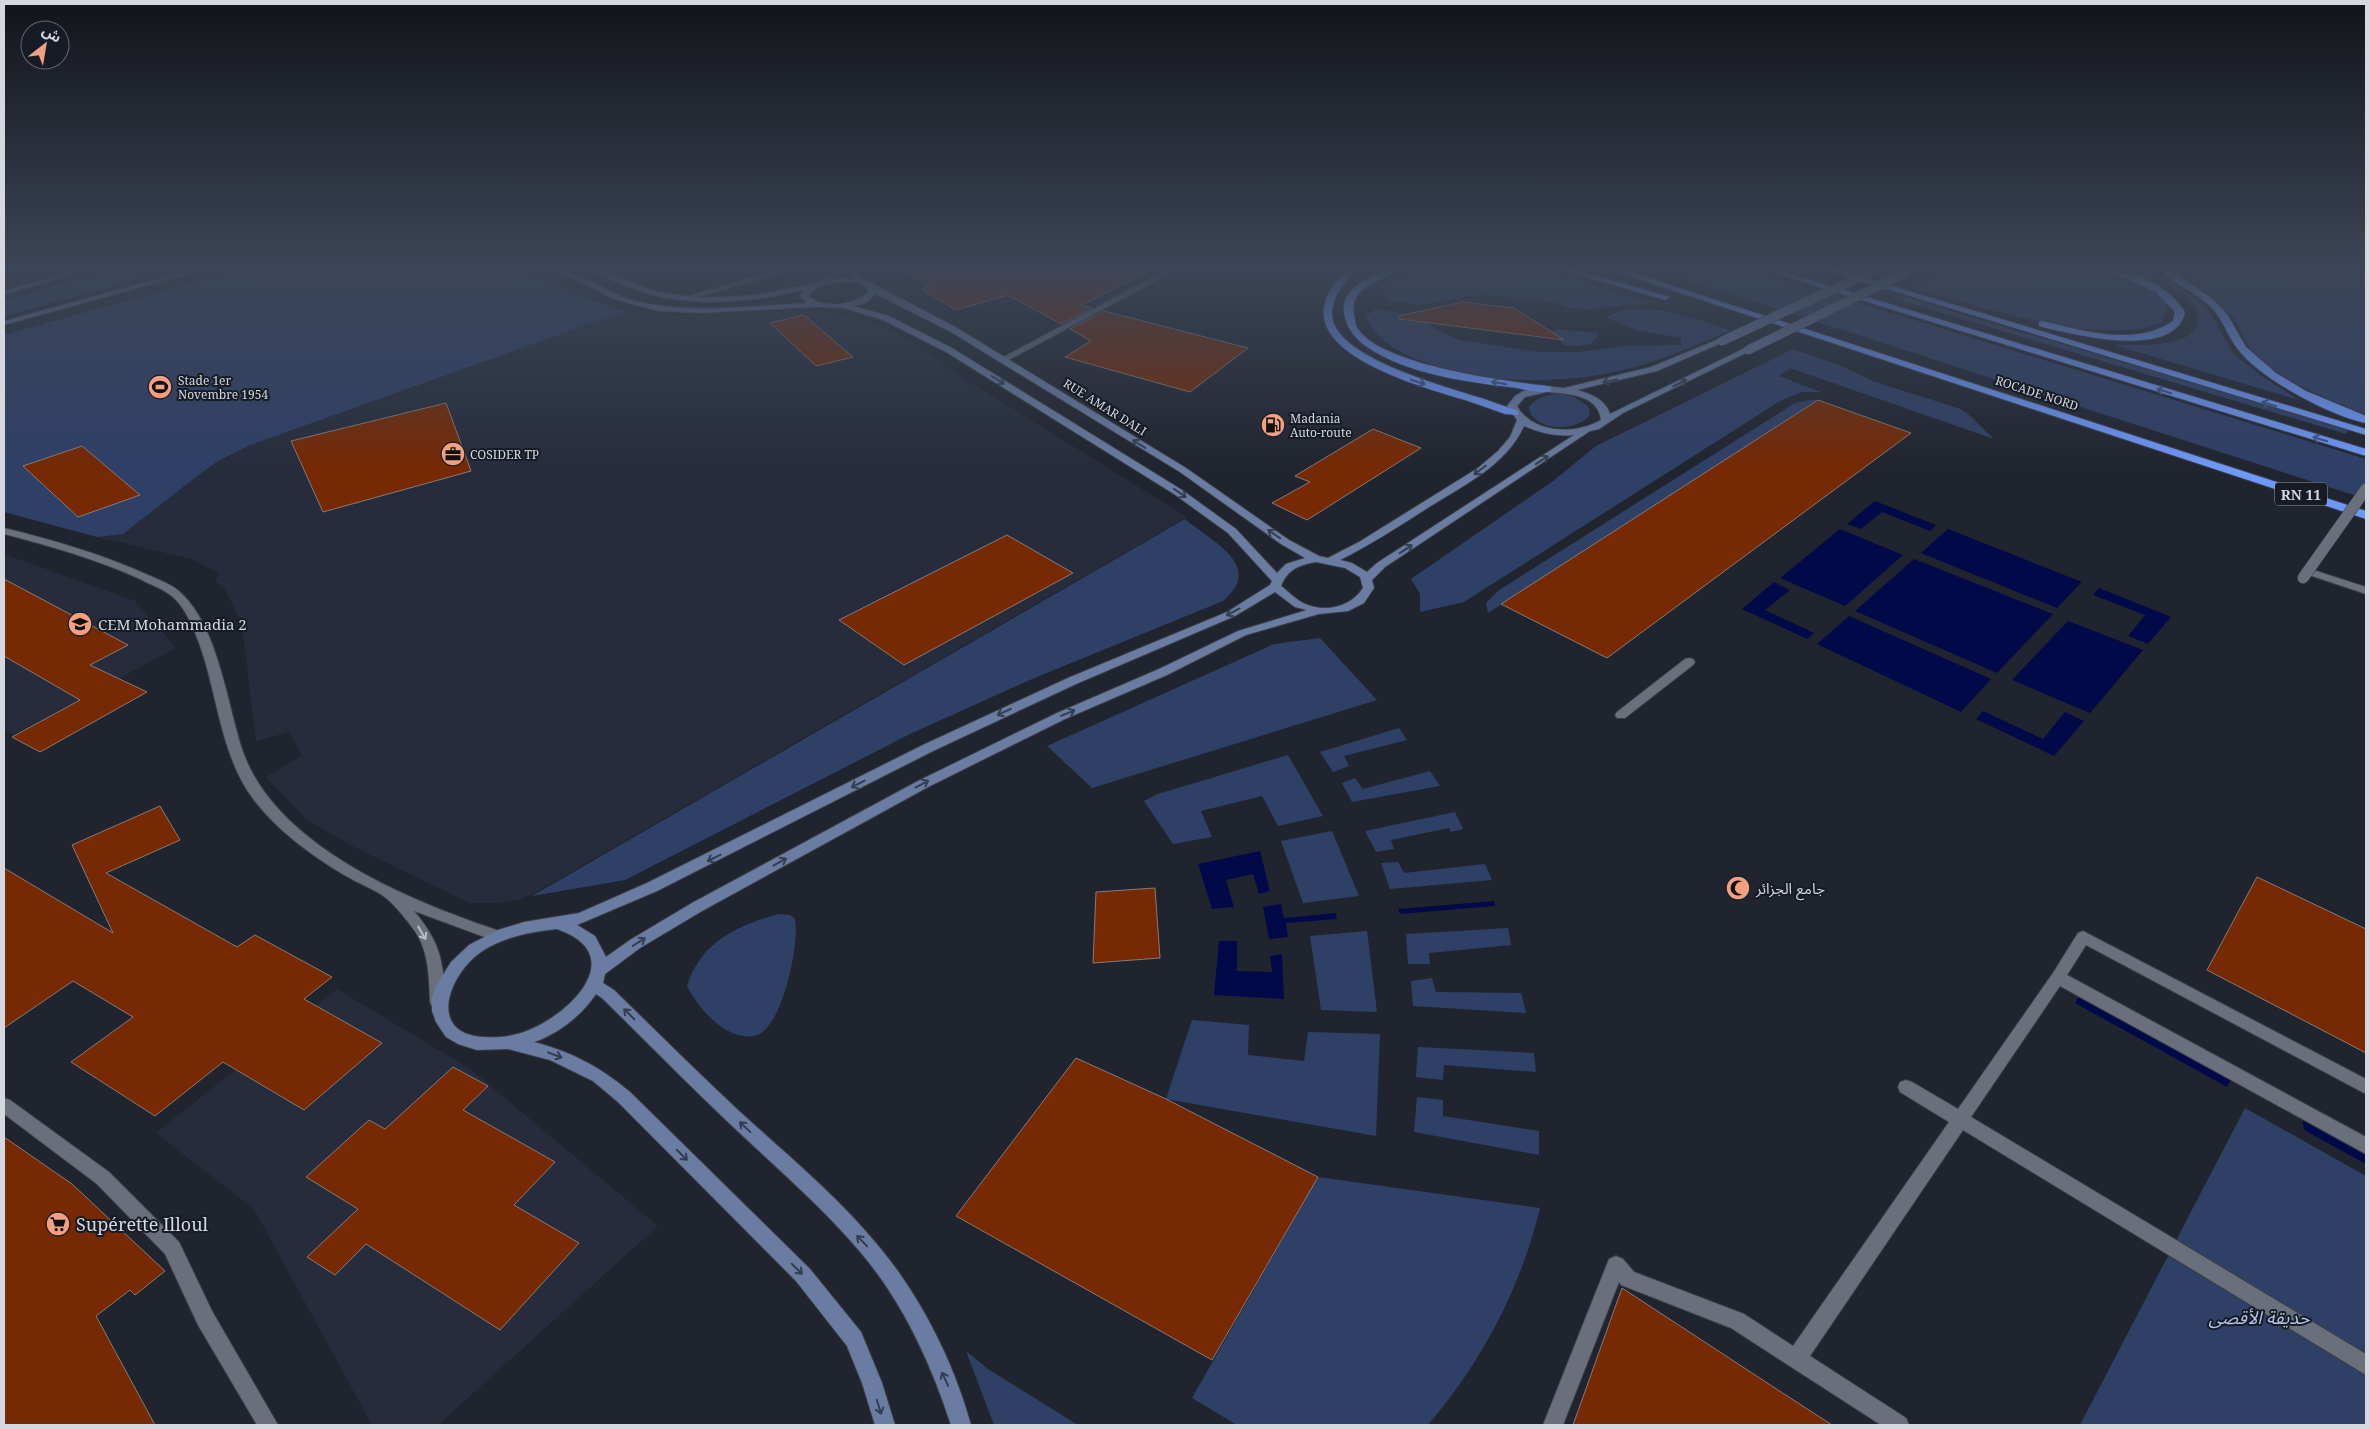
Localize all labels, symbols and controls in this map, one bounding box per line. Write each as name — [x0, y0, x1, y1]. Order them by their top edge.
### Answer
north arrow — [20, 20, 70, 70]
text: ش — [39, 20, 65, 47]
place label: Stade 1er Novembre 1954 — [178, 372, 268, 403]
street label: ROCADE NORD — [1993, 372, 2081, 415]
sports icon: Stade 1er Novembre 1954 — [147, 374, 173, 400]
one-way arrow — [990, 375, 1004, 385]
street label: RUE AMAR DALI — [1060, 375, 1150, 439]
one-way arrow — [1603, 376, 1619, 386]
one-way arrow — [1410, 378, 1426, 388]
one-way arrow — [1491, 378, 1507, 388]
one-way arrow — [1672, 378, 1687, 387]
one-way arrow — [2157, 386, 2173, 396]
one-way arrow — [2262, 398, 2278, 408]
place label: Madania Auto-route — [1290, 410, 1352, 441]
fuel station icon: Madania Auto-route — [1260, 412, 1286, 438]
one-way arrow — [2312, 433, 2328, 443]
one-way arrow — [1133, 438, 1147, 448]
office icon: COSIDER TP — [440, 441, 466, 467]
place label: COSIDER TP — [470, 446, 539, 463]
one-way arrow — [1534, 455, 1548, 465]
one-way arrow — [1474, 465, 1487, 476]
road number: RN 11 — [2275, 482, 2327, 506]
one-way arrow — [1173, 489, 1187, 499]
one-way arrow — [1268, 529, 1281, 540]
one-way arrow — [1398, 544, 1412, 554]
one-way arrow — [1226, 607, 1241, 617]
school or university icon: CEM Mohammadia 2 — [67, 611, 93, 637]
place label: CEM Mohammadia 2 — [98, 614, 247, 634]
one-way arrow — [1060, 707, 1075, 717]
one-way arrow — [997, 708, 1012, 718]
one-way arrow — [851, 779, 866, 789]
one-way arrow — [915, 779, 930, 789]
one-way arrow — [706, 853, 721, 863]
one-way arrow — [772, 857, 787, 867]
mosque icon: جامع الجزائر — [1725, 875, 1751, 901]
place label: جامع الجزائر — [1755, 878, 1825, 901]
one-way arrow — [418, 926, 428, 940]
one-way arrow — [631, 937, 645, 947]
one-way arrow — [623, 1009, 635, 1021]
one-way arrow — [547, 1051, 562, 1061]
one-way arrow — [739, 1121, 752, 1133]
one-way arrow — [675, 1148, 687, 1160]
supermarket icon: Supérette Illoul — [45, 1211, 71, 1237]
place label: Supérette Illoul — [76, 1212, 209, 1236]
one-way arrow — [855, 1235, 868, 1247]
one-way arrow — [791, 1263, 803, 1275]
park label: حديقة الأقصى — [2208, 1305, 2310, 1329]
one-way arrow — [940, 1372, 950, 1387]
one-way arrow — [875, 1398, 885, 1414]

